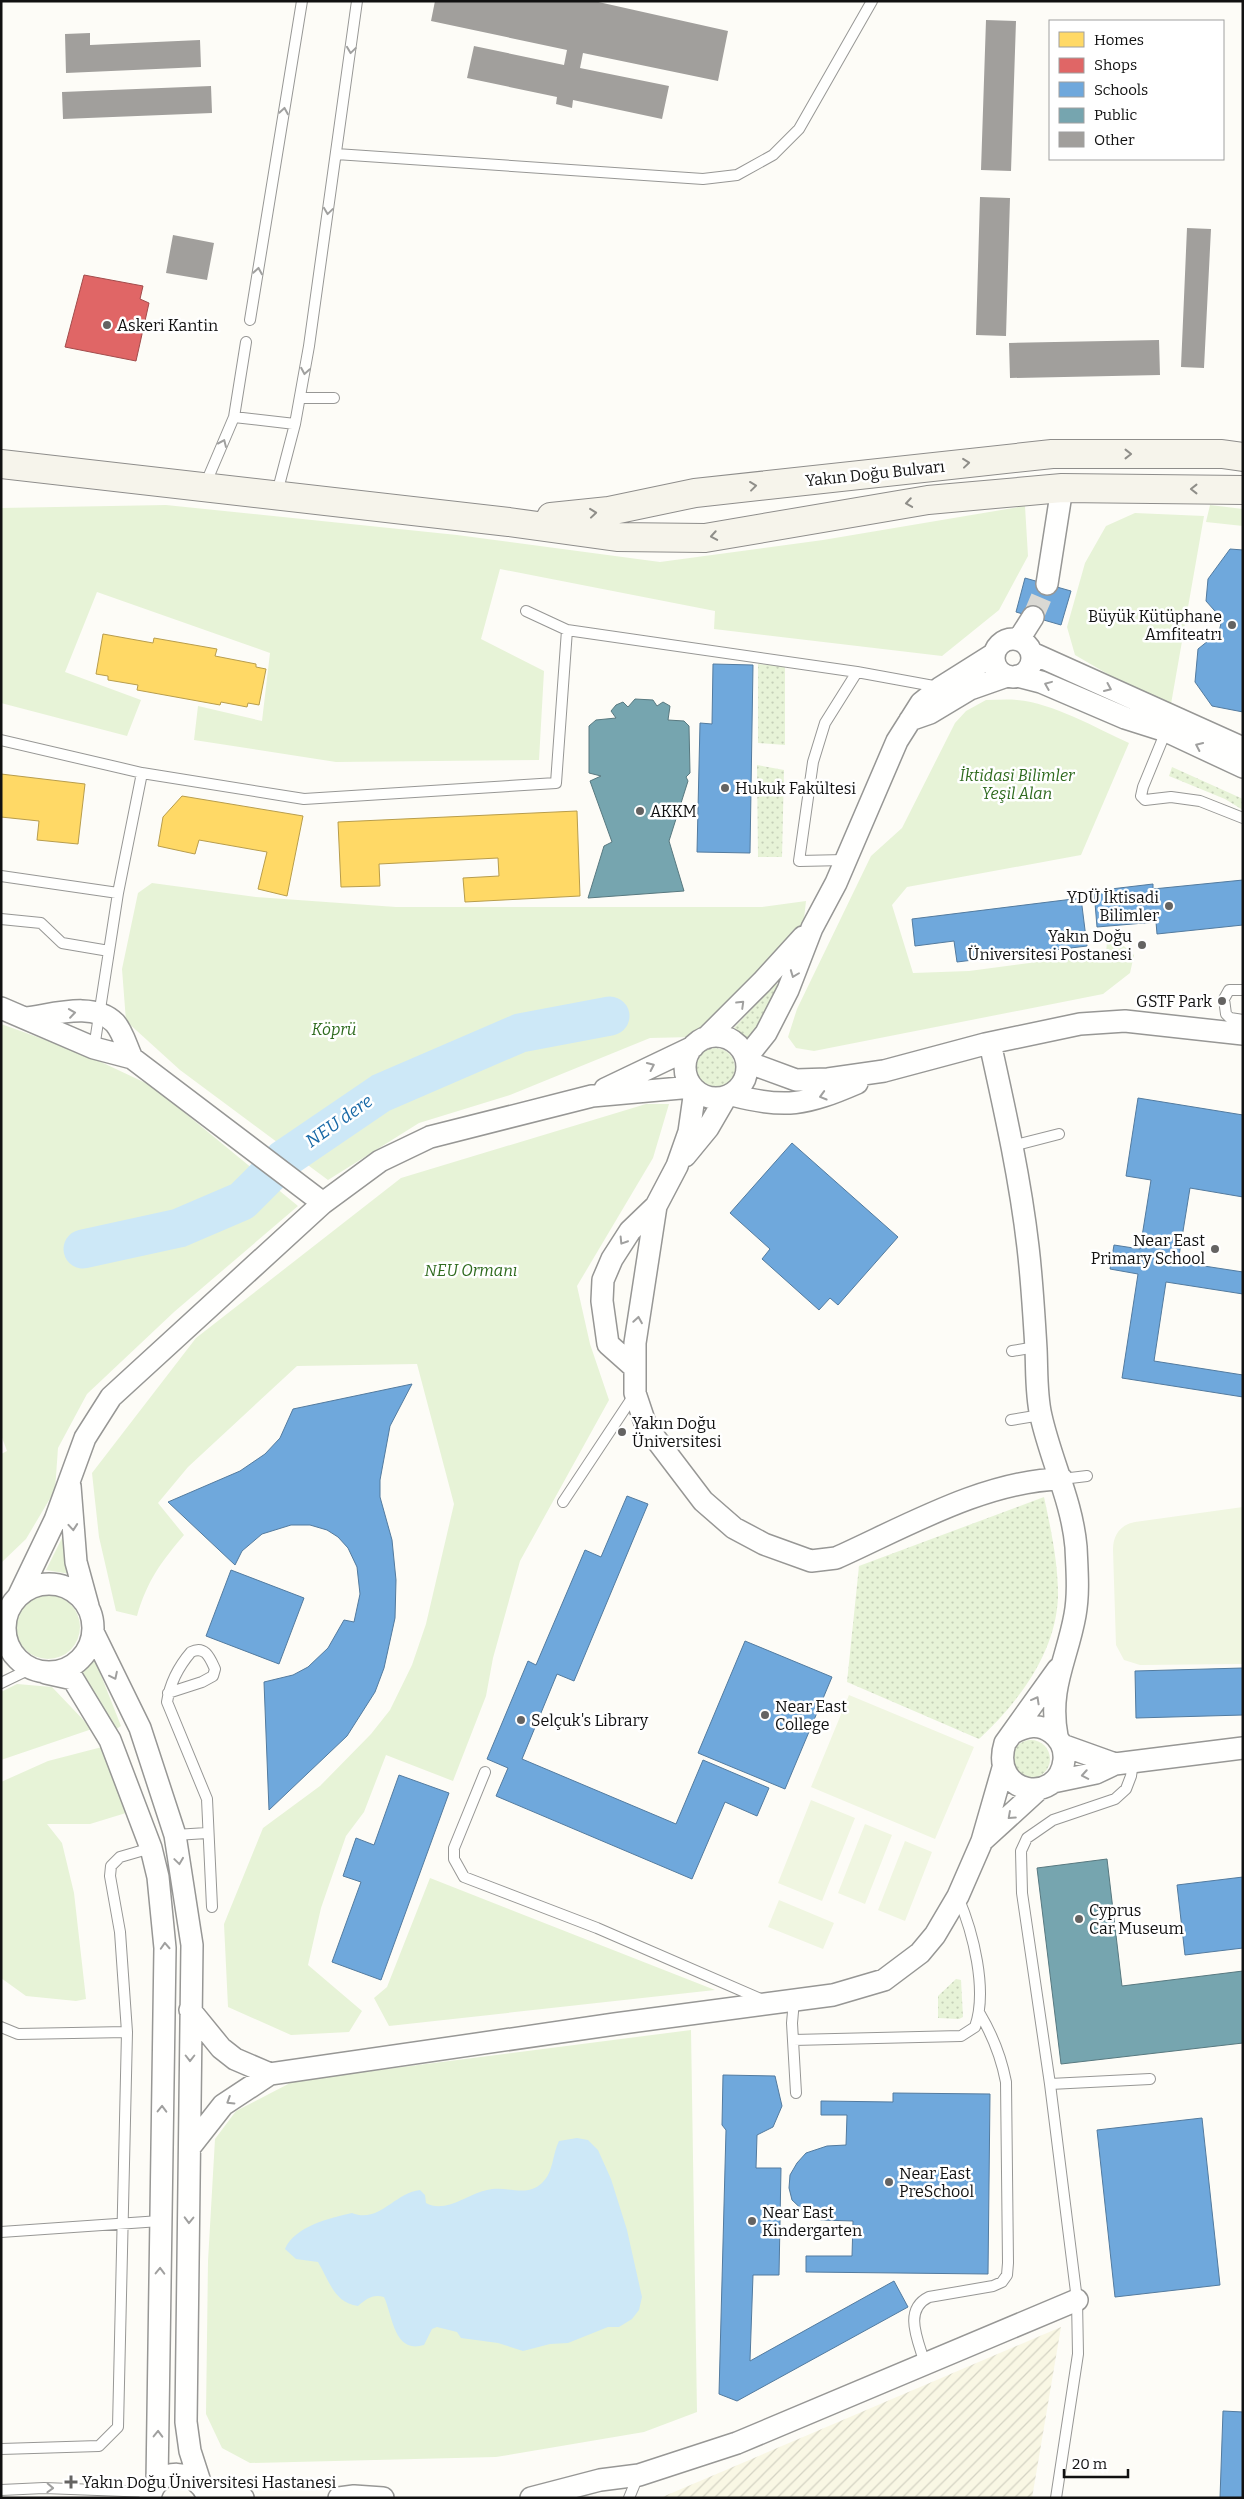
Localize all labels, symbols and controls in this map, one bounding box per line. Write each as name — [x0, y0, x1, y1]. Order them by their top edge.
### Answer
legend — [1049, 20, 1224, 160]
text: Homes — [1094, 31, 1144, 49]
one-way arrow — [346, 45, 356, 54]
text: Shops — [1094, 56, 1137, 74]
text: Schools — [1094, 81, 1148, 99]
text: Public — [1094, 106, 1138, 124]
one-way arrow — [278, 107, 288, 115]
text: Other — [1094, 131, 1135, 149]
one-way arrow — [324, 206, 334, 215]
one-way arrow — [252, 267, 262, 276]
place label: Askeri Kantin — [117, 316, 218, 335]
marker: Askeri Kantin — [101, 319, 113, 331]
one-way arrow — [300, 367, 310, 376]
one-way arrow — [216, 439, 227, 448]
one-way arrow — [1125, 449, 1133, 459]
street label: Yakın Doğu Bulvarı — [804, 457, 946, 490]
one-way arrow — [963, 457, 971, 468]
one-way arrow — [749, 481, 757, 492]
one-way arrow — [1190, 484, 1198, 494]
one-way arrow — [904, 498, 913, 508]
one-way arrow — [589, 508, 597, 519]
one-way arrow — [710, 530, 718, 541]
place label: Büyük Kütüphane Amfiteatrı — [1088, 607, 1222, 644]
marker: Büyük Kütüphane Amfiteatrı — [1226, 619, 1238, 631]
one-way arrow — [1044, 681, 1053, 692]
one-way arrow — [1103, 681, 1112, 692]
one-way arrow — [1195, 742, 1204, 752]
park label: İktidasi Bilimler Yeşil Alan — [960, 766, 1076, 803]
place label: Hukuk Fakültesi — [735, 779, 856, 798]
marker: Hukuk Fakültesi — [719, 782, 731, 794]
place label: AKKM — [650, 802, 697, 821]
marker: AKKM — [634, 805, 646, 817]
place label: YDÜ İktisadi Bilimler — [1067, 888, 1159, 925]
marker: YDÜ İktisadi Bilimler — [1163, 900, 1175, 912]
place label: Yakın Doğu Üniversitesi Postanesi — [968, 927, 1132, 964]
marker: Yakın Doğu Üniversitesi Postanesi — [1136, 939, 1148, 951]
one-way arrow — [790, 969, 800, 977]
place label: GSTF Park — [1136, 992, 1212, 1011]
marker: GSTF Park — [1216, 995, 1228, 1007]
one-way arrow — [735, 1001, 744, 1010]
one-way arrow — [68, 1008, 76, 1019]
park label: Köprü — [311, 1020, 357, 1039]
one-way arrow — [646, 1062, 655, 1073]
water label: NEU dere — [301, 1090, 377, 1152]
one-way arrow — [820, 1091, 828, 1101]
place label: Near East Primary School — [1091, 1231, 1205, 1268]
one-way arrow — [620, 1236, 630, 1245]
marker: Near East Primary School — [1209, 1243, 1221, 1255]
park label: NEU Ormanı — [425, 1261, 517, 1280]
one-way arrow — [633, 1315, 643, 1324]
place label: Yakın Doğu Üniversitesi — [632, 1414, 722, 1451]
marker: Yakın Doğu Üniversitesi — [616, 1426, 628, 1438]
one-way arrow — [67, 1523, 78, 1531]
one-way arrow — [108, 1671, 119, 1680]
one-way arrow — [1030, 1696, 1040, 1705]
place label: Near East College — [775, 1697, 847, 1734]
marker: Near East College — [759, 1709, 771, 1721]
place label: Selçuk's Library — [531, 1711, 649, 1730]
marker: Selçuk's Library — [515, 1714, 527, 1726]
one-way arrow — [1081, 1770, 1089, 1780]
one-way arrow — [1008, 1810, 1017, 1819]
one-way arrow — [174, 1857, 184, 1866]
place label: Cyprus Car Museum — [1089, 1901, 1184, 1938]
marker: Cyprus Car Museum — [1073, 1913, 1085, 1925]
one-way arrow — [159, 1942, 170, 1950]
one-way arrow — [185, 2054, 195, 2062]
one-way arrow — [226, 2095, 235, 2104]
one-way arrow — [157, 2105, 168, 2113]
place label: Near East PreSchool — [899, 2164, 974, 2201]
marker: Near East PreSchool — [883, 2176, 895, 2188]
place label: Near East Kindergarten — [762, 2203, 862, 2240]
marker: Near East Kindergarten — [746, 2215, 758, 2227]
one-way arrow — [184, 2217, 194, 2225]
one-way arrow — [155, 2267, 165, 2275]
one-way arrow — [153, 2430, 163, 2438]
scale bar — [1064, 2446, 1128, 2478]
text: 20 m — [1072, 2455, 1108, 2473]
place label: Yakın Doğu Üniversitesi Hastanesi — [82, 2473, 337, 2492]
marker: Yakın Doğu Üniversitesi Hastanesi — [64, 2475, 78, 2489]
one-way arrow — [46, 2483, 54, 2494]

